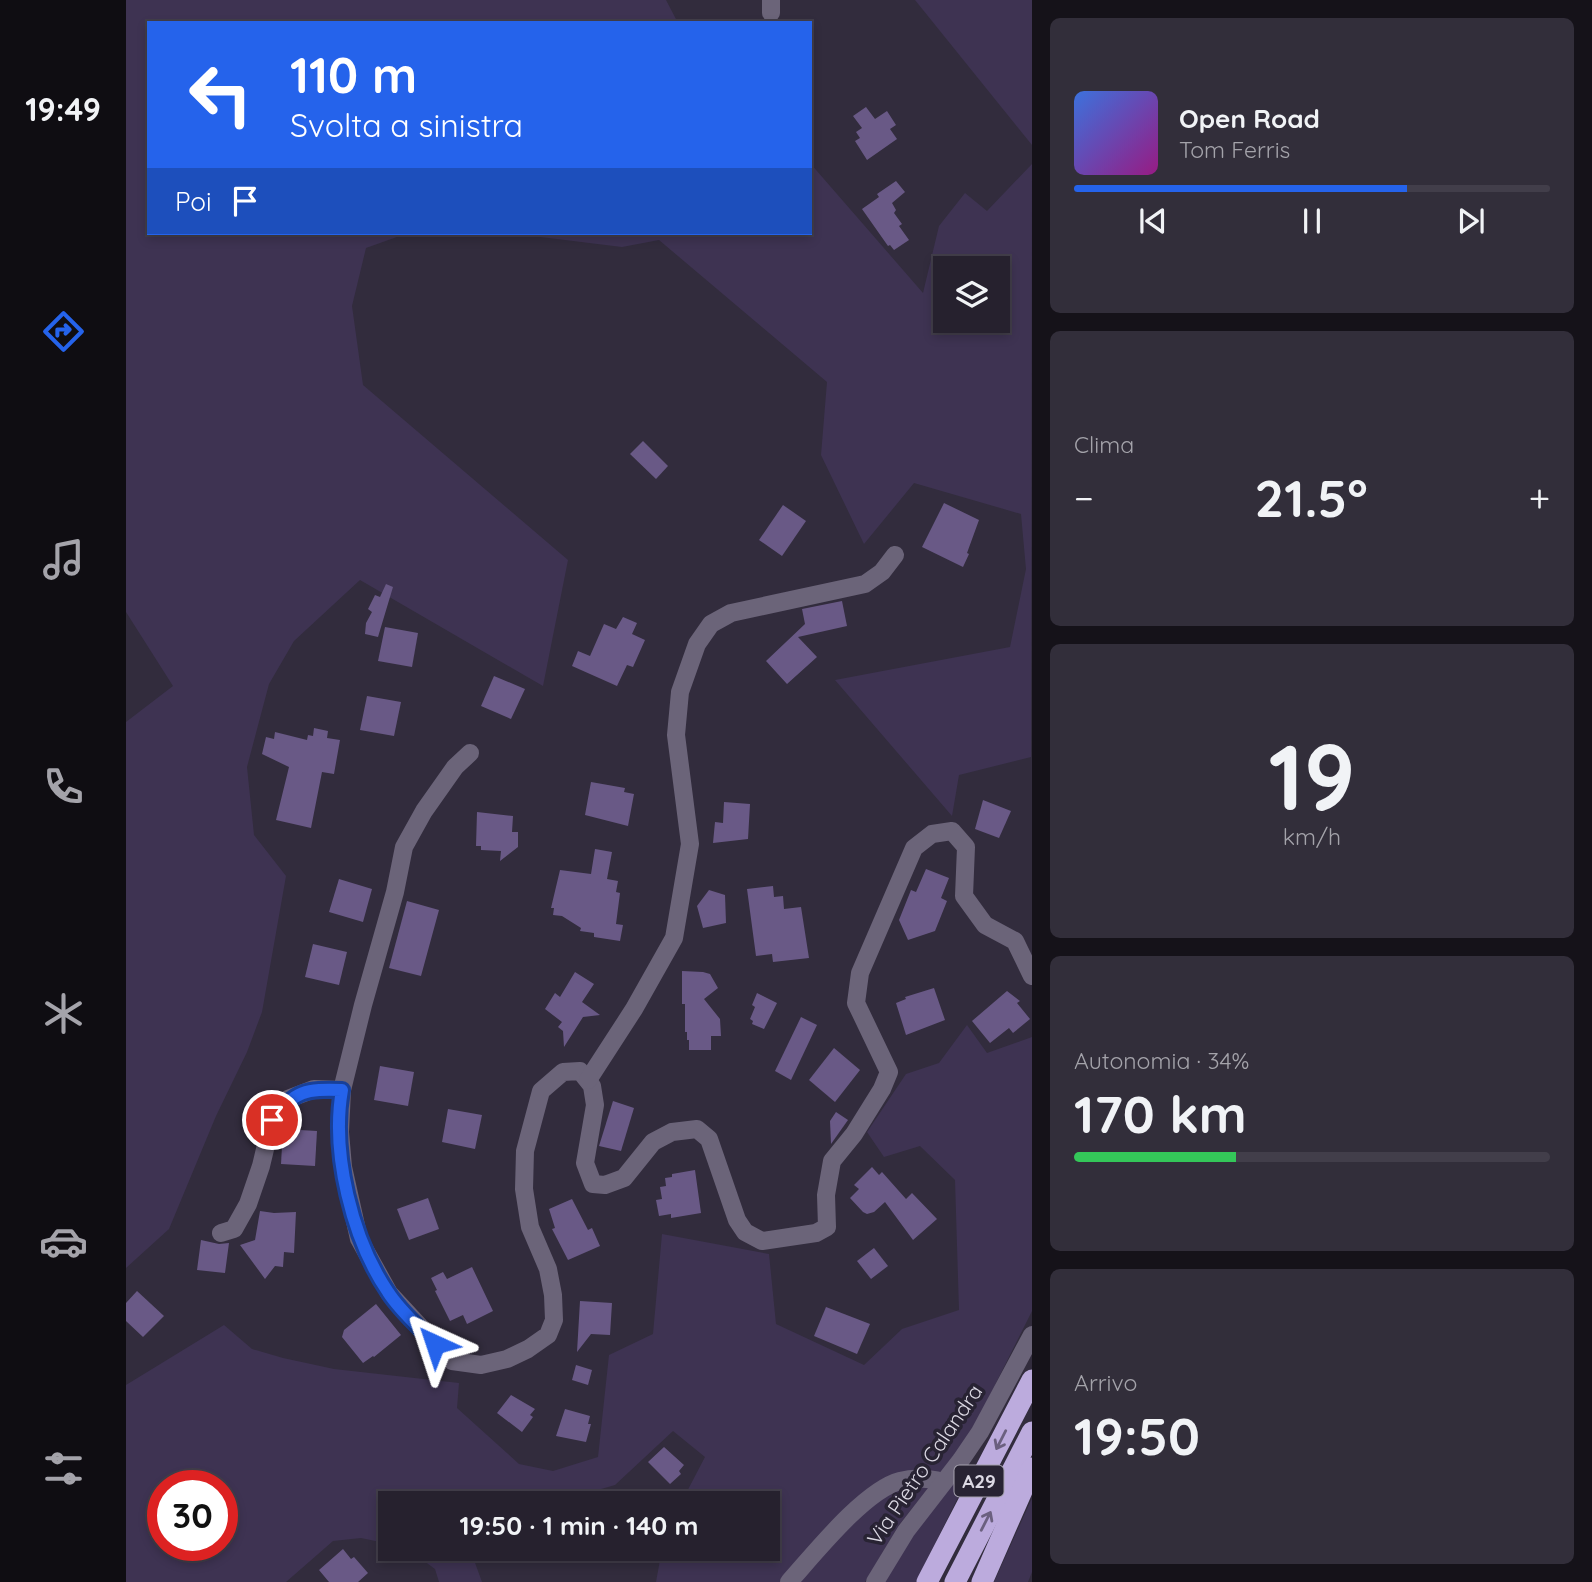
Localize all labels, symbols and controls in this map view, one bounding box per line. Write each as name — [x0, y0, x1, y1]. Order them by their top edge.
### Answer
text: 110 m — [290, 44, 417, 105]
icon: left — [175, 49, 266, 140]
text: 19:49 — [25, 89, 101, 129]
text: Open Road — [1179, 102, 1320, 135]
text: Svolta a sinistra — [290, 105, 523, 145]
text: Tom Ferris — [1179, 135, 1290, 164]
icon: arrive — [226, 182, 264, 220]
text: Poi — [175, 185, 212, 218]
icon: previous — [1134, 202, 1172, 240]
icon: pause — [1293, 202, 1331, 240]
icon: next — [1452, 202, 1490, 240]
map controls — [933, 256, 1010, 333]
button: layers — [933, 256, 1010, 333]
icon: directions — [39, 307, 88, 356]
text: Clima — [1074, 430, 1134, 459]
text: 21.5° — [1255, 465, 1368, 530]
text: − — [1074, 474, 1094, 522]
text: + — [1529, 474, 1550, 522]
icon: music — [39, 535, 88, 584]
text: 19 — [1268, 719, 1356, 833]
icon: phone — [39, 762, 88, 811]
text: km/h — [1283, 822, 1341, 851]
icon: climate — [39, 989, 88, 1038]
text: Autonomia · 34% — [1074, 1046, 1249, 1075]
text: 170 km — [1074, 1081, 1247, 1146]
pin — [242, 1090, 302, 1150]
icon: arrive — [253, 1101, 291, 1139]
icon: car — [39, 1217, 88, 1266]
position arrow — [398, 1307, 472, 1381]
text: Arrivo — [1074, 1368, 1137, 1397]
street label: Via Pietro Calandra — [861, 1379, 988, 1550]
text: 19:50 — [1074, 1403, 1200, 1468]
one-way arrow — [993, 1429, 1007, 1450]
icon: filters — [39, 1444, 88, 1493]
road number: A29 — [954, 1466, 1004, 1497]
speed limit sign: 30 — [147, 1470, 238, 1561]
text: 19:50 · 1 min · 140 m — [459, 1509, 699, 1542]
one-way arrow — [980, 1511, 994, 1532]

